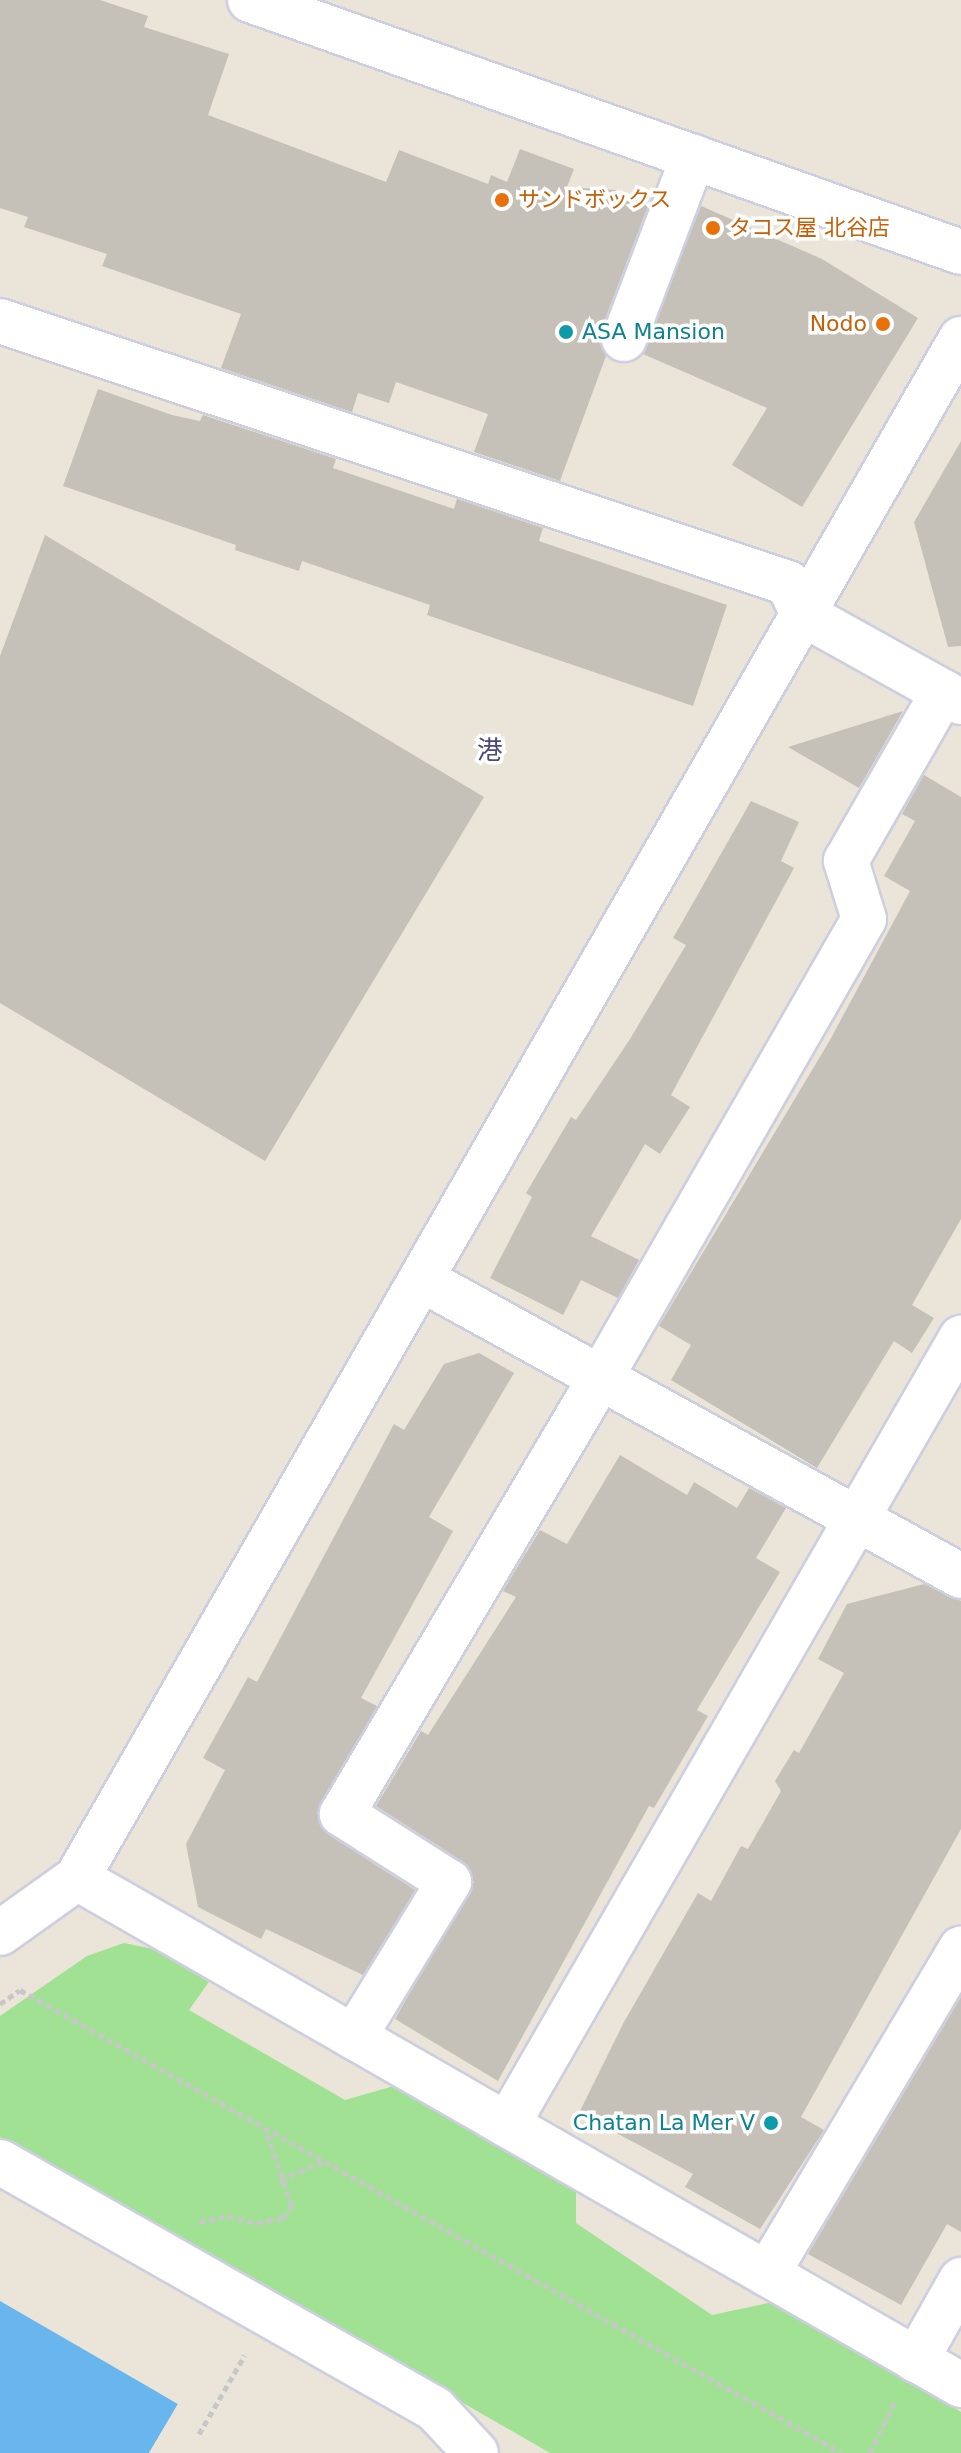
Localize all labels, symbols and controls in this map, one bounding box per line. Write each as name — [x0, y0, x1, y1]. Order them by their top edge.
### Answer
place label: サンドボックス — [518, 187, 672, 213]
marker: サンドボックス — [493, 191, 511, 209]
place label: タコス屋 北谷店 — [729, 215, 890, 241]
marker: タコス屋 北谷店 — [704, 219, 722, 237]
place label: Nodo — [810, 311, 867, 337]
marker: Nodo — [874, 315, 892, 333]
place label: ASA Mansion — [582, 319, 725, 345]
marker: ASA Mansion — [557, 323, 575, 341]
district label: 港 — [477, 735, 503, 767]
place label: Chatan La Mer V — [573, 2110, 755, 2136]
marker: Chatan La Mer V — [762, 2114, 780, 2132]

